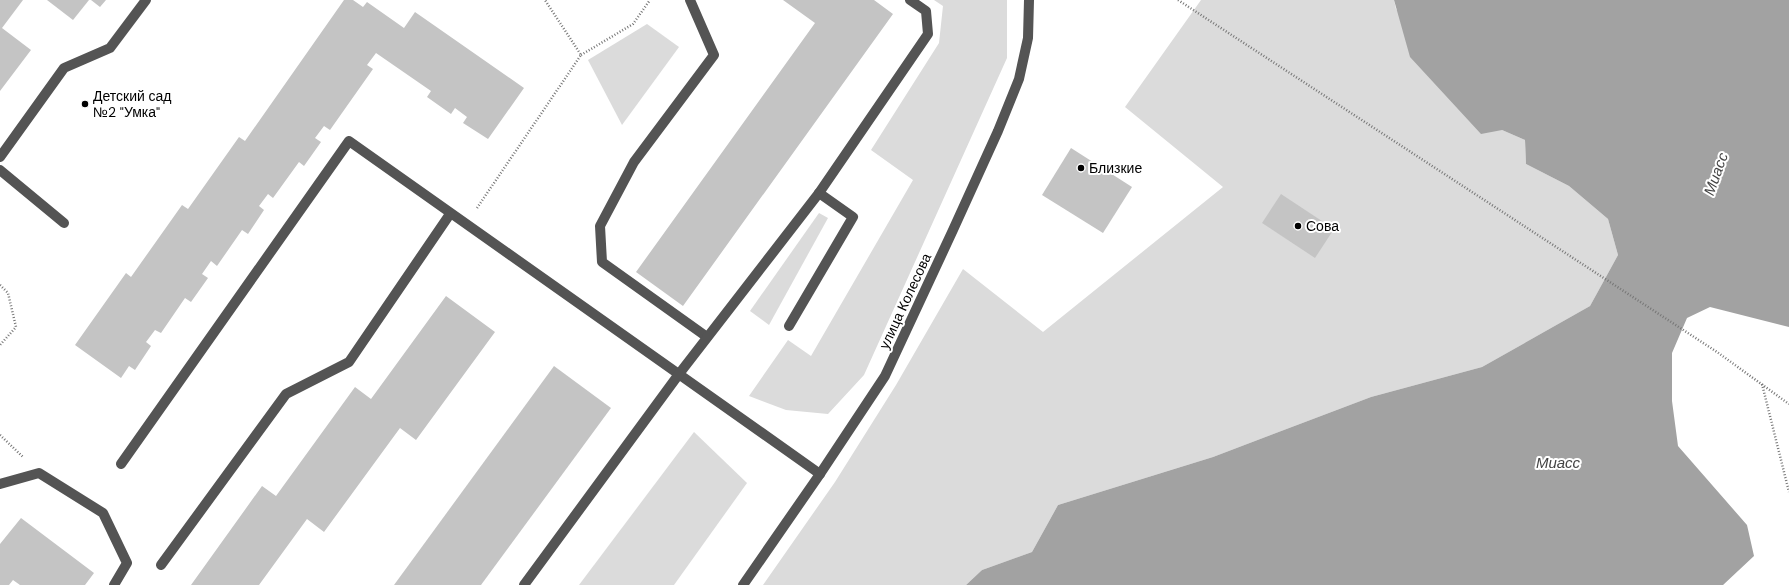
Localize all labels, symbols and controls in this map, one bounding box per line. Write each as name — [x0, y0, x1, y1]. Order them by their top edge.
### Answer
place label: Детский сад №2 "Умка" — [93, 87, 172, 121]
marker: Детский сад №2 "Умка" — [80, 99, 90, 109]
water label: Миасс — [1699, 149, 1733, 198]
place label: Близкие — [1089, 159, 1142, 177]
marker: Близкие — [1076, 163, 1086, 173]
place label: Сова — [1306, 217, 1339, 235]
marker: Сова — [1293, 221, 1303, 231]
street label: улица Колесова — [875, 250, 935, 352]
water label: Миасс — [1536, 453, 1581, 473]

